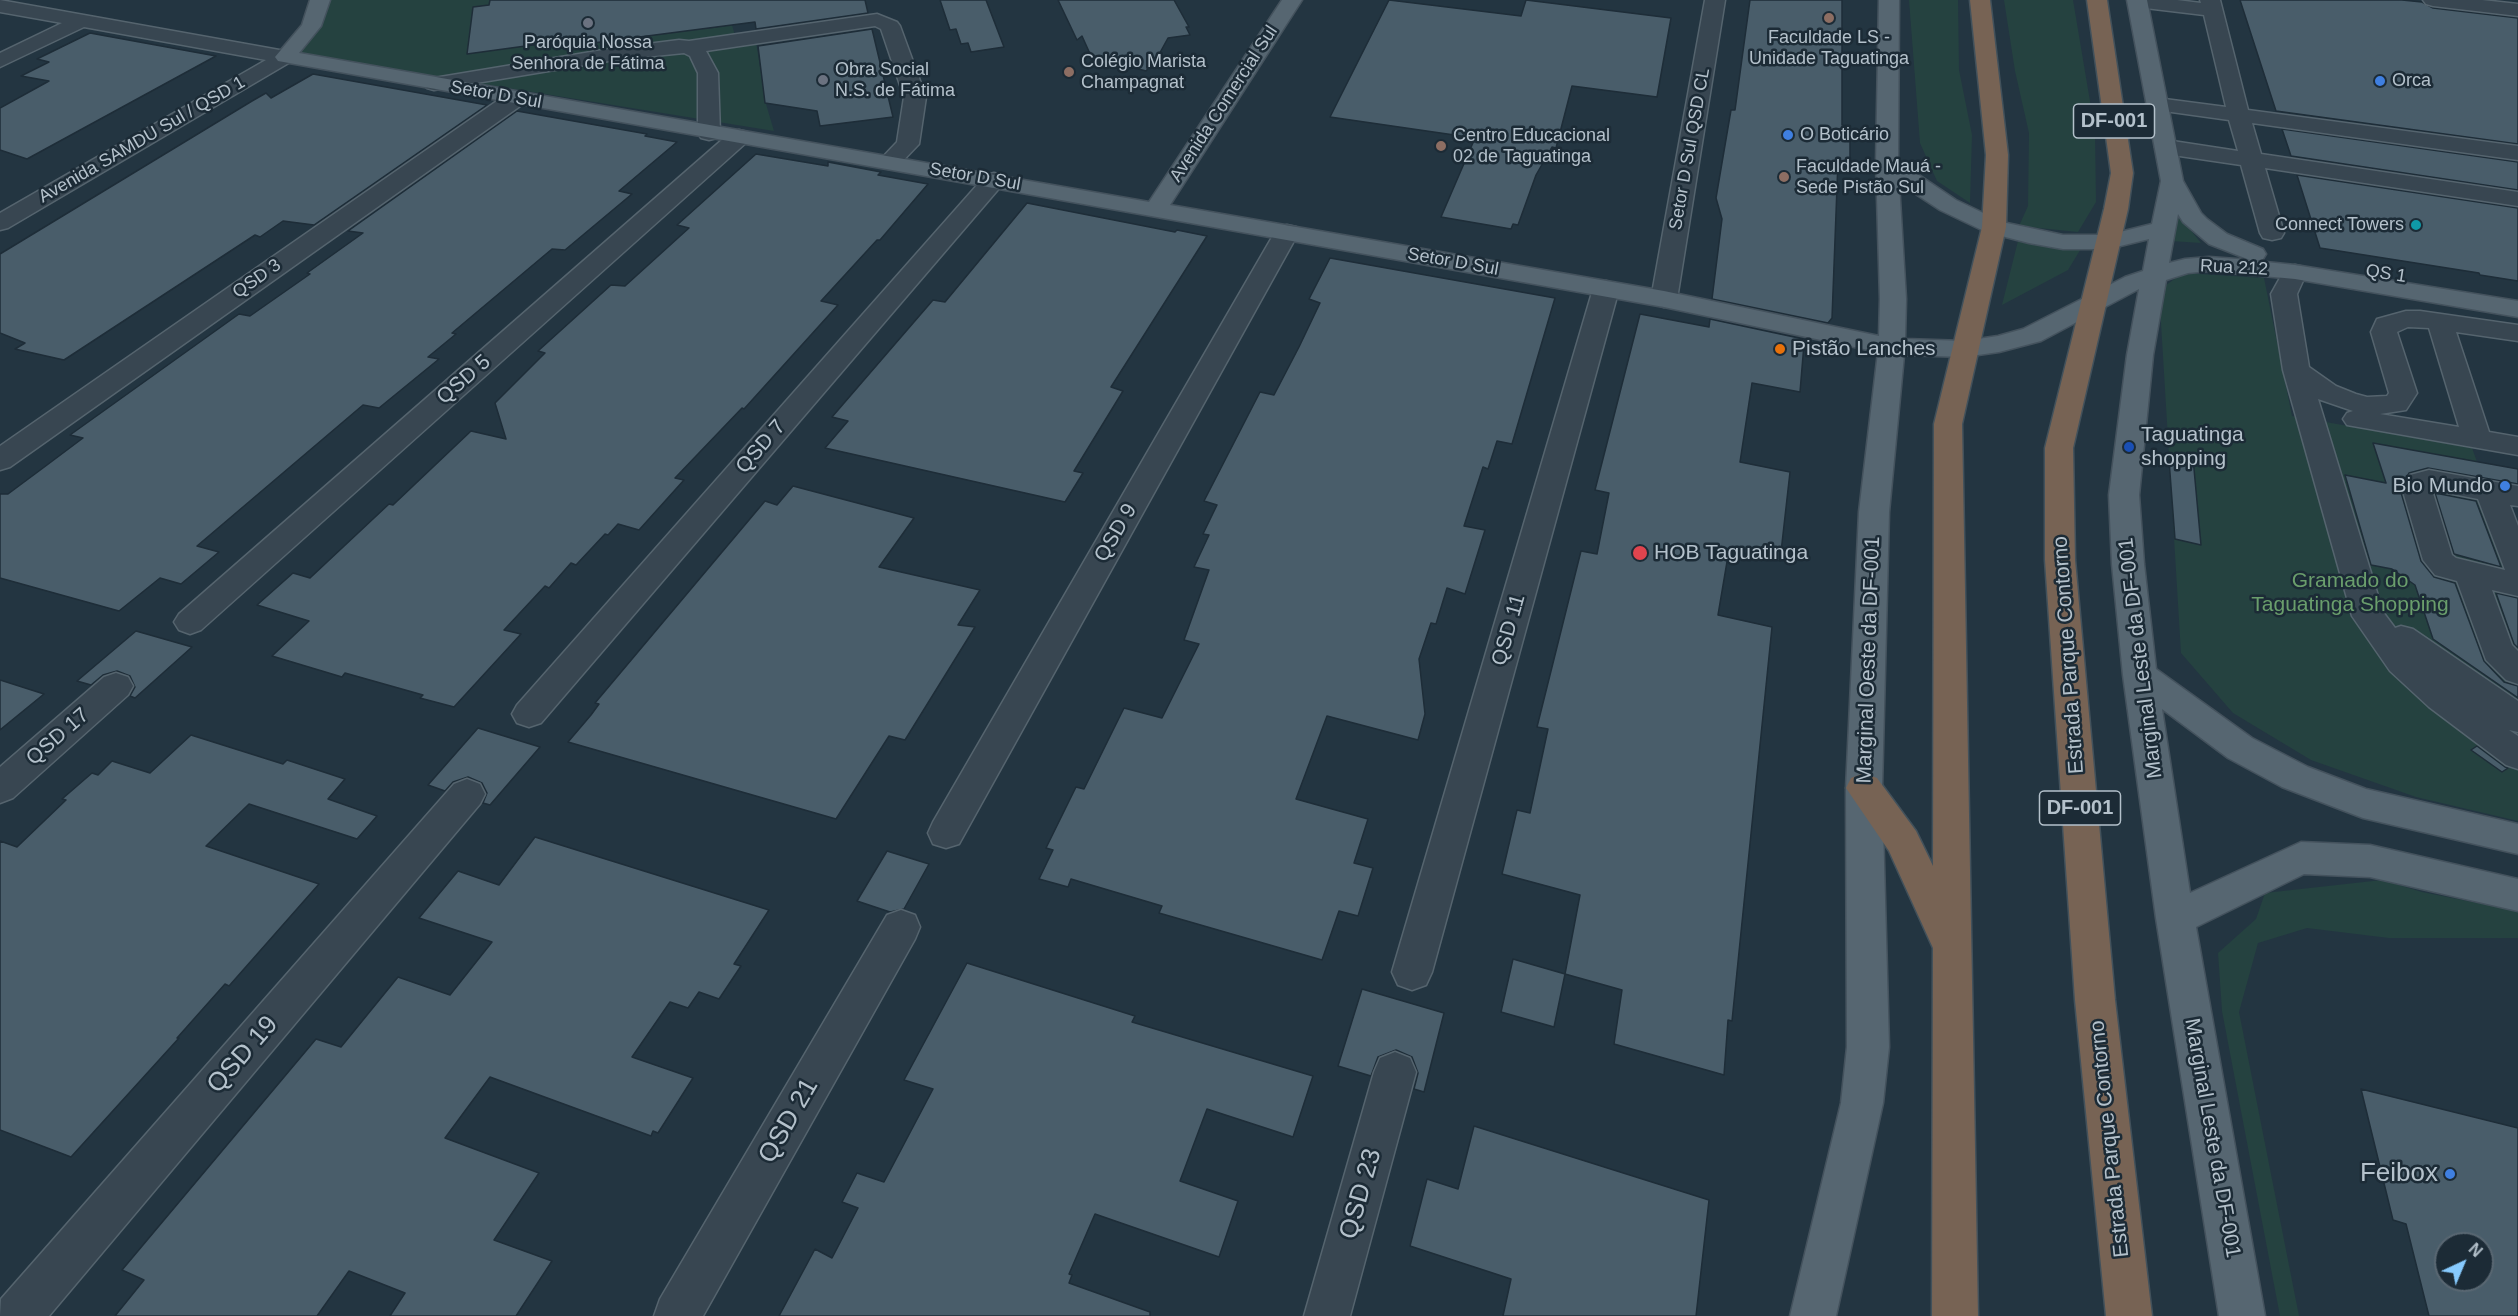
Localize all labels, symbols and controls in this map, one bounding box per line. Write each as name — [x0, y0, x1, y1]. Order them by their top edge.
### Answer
marker: Faculdade LS - Unidade Taguatinga — [1822, 11, 1836, 25]
marker: Paróquia Nossa Senhora de Fátima — [581, 16, 595, 30]
street label: Avenida Comercial Sul — [1165, 22, 1283, 186]
place label: Faculdade LS - Unidade Taguatinga — [1749, 27, 1909, 70]
place label: Paróquia Nossa Senhora de Fátima — [511, 32, 665, 74]
place label: Colégio Marista Champagnat — [1081, 51, 1206, 94]
place label: Obra Social N.S. de Fátima — [835, 59, 955, 101]
marker: Colégio Marista Champagnat — [1062, 65, 1076, 79]
street label: Setor D Sul QSD CL — [1665, 66, 1715, 232]
place label: Orca — [2392, 70, 2431, 92]
street label: Avenida SAMDU Sul / QSD 1 — [35, 72, 249, 208]
marker: Obra Social N.S. de Fátima — [816, 73, 830, 87]
marker: Orca — [2373, 74, 2387, 88]
street label: Setor D Sul — [449, 76, 543, 114]
road number: DF-001 — [2074, 104, 2154, 138]
place label: O Boticário — [1800, 124, 1889, 146]
place label: Centro Educacional 02 de Taguatinga — [1453, 125, 1610, 168]
marker: O Boticário — [1781, 128, 1795, 142]
marker: Centro Educacional 02 de Taguatinga — [1434, 139, 1448, 153]
place label: Faculdade Mauá - Sede Pistão Sul — [1796, 156, 1941, 198]
street label: Setor D Sul — [928, 158, 1022, 196]
marker: Faculdade Mauá - Sede Pistão Sul — [1777, 170, 1791, 184]
place label: Connect Towers — [2275, 214, 2404, 236]
marker: Connect Towers — [2409, 218, 2423, 232]
street label: Setor D Sul — [1406, 243, 1500, 281]
street label: QSD 3 — [229, 255, 285, 303]
street label: Rua 212 — [2199, 255, 2269, 281]
street label: QS 1 — [2364, 260, 2408, 288]
place label: Pistão Lanches — [1792, 336, 1936, 362]
marker: Pistão Lanches — [1773, 342, 1787, 356]
street label: QSD 5 — [432, 350, 496, 410]
street label: QSD 7 — [731, 415, 791, 479]
place label: Taguatinga shopping — [2141, 422, 2244, 472]
marker: Taguatinga shopping — [2122, 440, 2136, 454]
place label: Bio Mundo — [2393, 473, 2493, 499]
marker: Bio Mundo — [2498, 479, 2512, 493]
street label: QSD 9 — [1089, 499, 1143, 567]
street label: Estrada Parque Contorno — [2048, 535, 2090, 775]
street label: Marginal Oeste da DF-001 — [1852, 536, 1886, 784]
street label: Marginal Leste da DF-001 — [2114, 536, 2168, 780]
place label: HOB Taguatinga — [1654, 540, 1808, 566]
marker: HOB Taguatinga — [1631, 544, 1649, 562]
park label: Gramado do Taguatinga Shopping — [2251, 568, 2449, 618]
street label: QSD 11 — [1487, 591, 1531, 669]
street label: QSD 17 — [22, 703, 94, 771]
road number: DF-001 — [2040, 791, 2120, 825]
street label: QSD 19 — [201, 1010, 285, 1100]
street label: Marginal Leste da DF-001 — [2179, 1016, 2245, 1260]
street label: Estrada Parque Contorno — [2085, 1019, 2135, 1259]
street label: QSD 21 — [752, 1073, 826, 1169]
street label: QSD 23 — [1333, 1145, 1389, 1243]
place label: Feibox — [2360, 1158, 2438, 1190]
marker: Feibox — [2443, 1167, 2457, 1181]
north arrow — [2434, 1232, 2494, 1292]
text: N — [2465, 1240, 2486, 1260]

